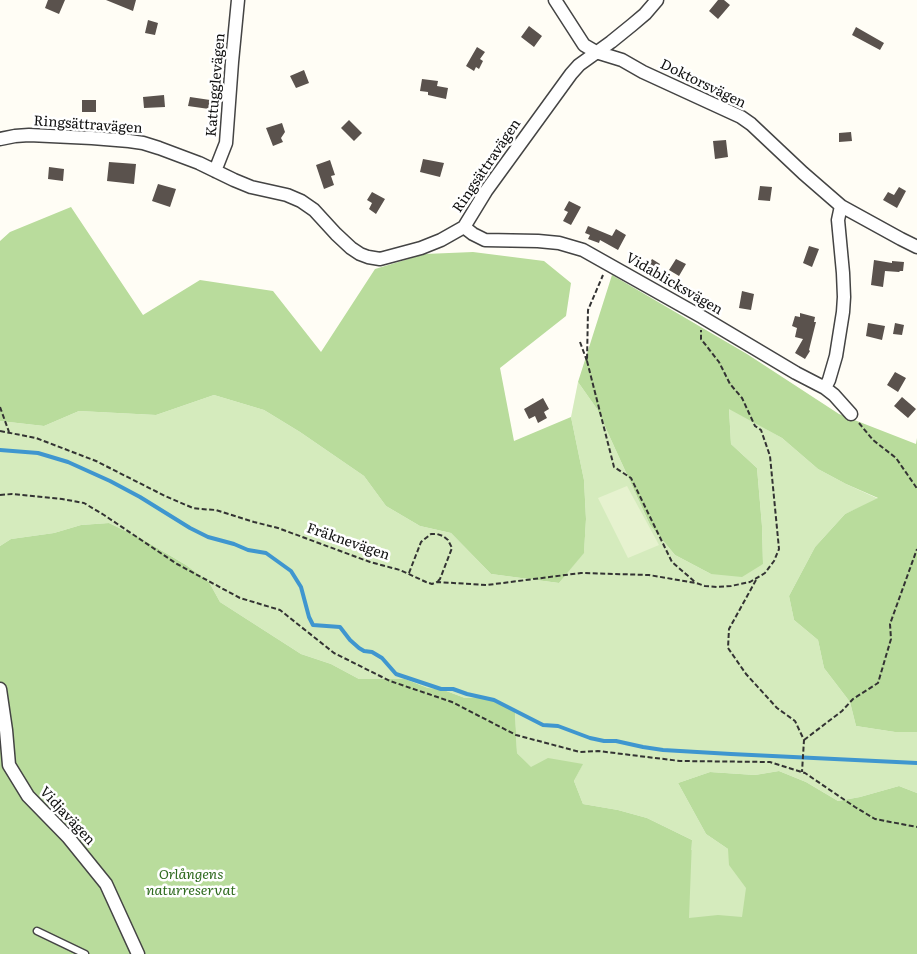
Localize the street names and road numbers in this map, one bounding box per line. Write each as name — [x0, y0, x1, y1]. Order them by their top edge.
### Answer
street label: Kattugglevägen — [203, 32, 229, 138]
street label: Doktorsvägen — [657, 56, 749, 112]
street label: Ringsättravägen — [33, 113, 143, 137]
street label: Ringsättravägen — [449, 116, 525, 216]
street label: Vidablicksvägen — [622, 249, 726, 319]
street label: Fräknevägen — [304, 520, 392, 564]
street label: Vidjavägen — [36, 783, 98, 849]

